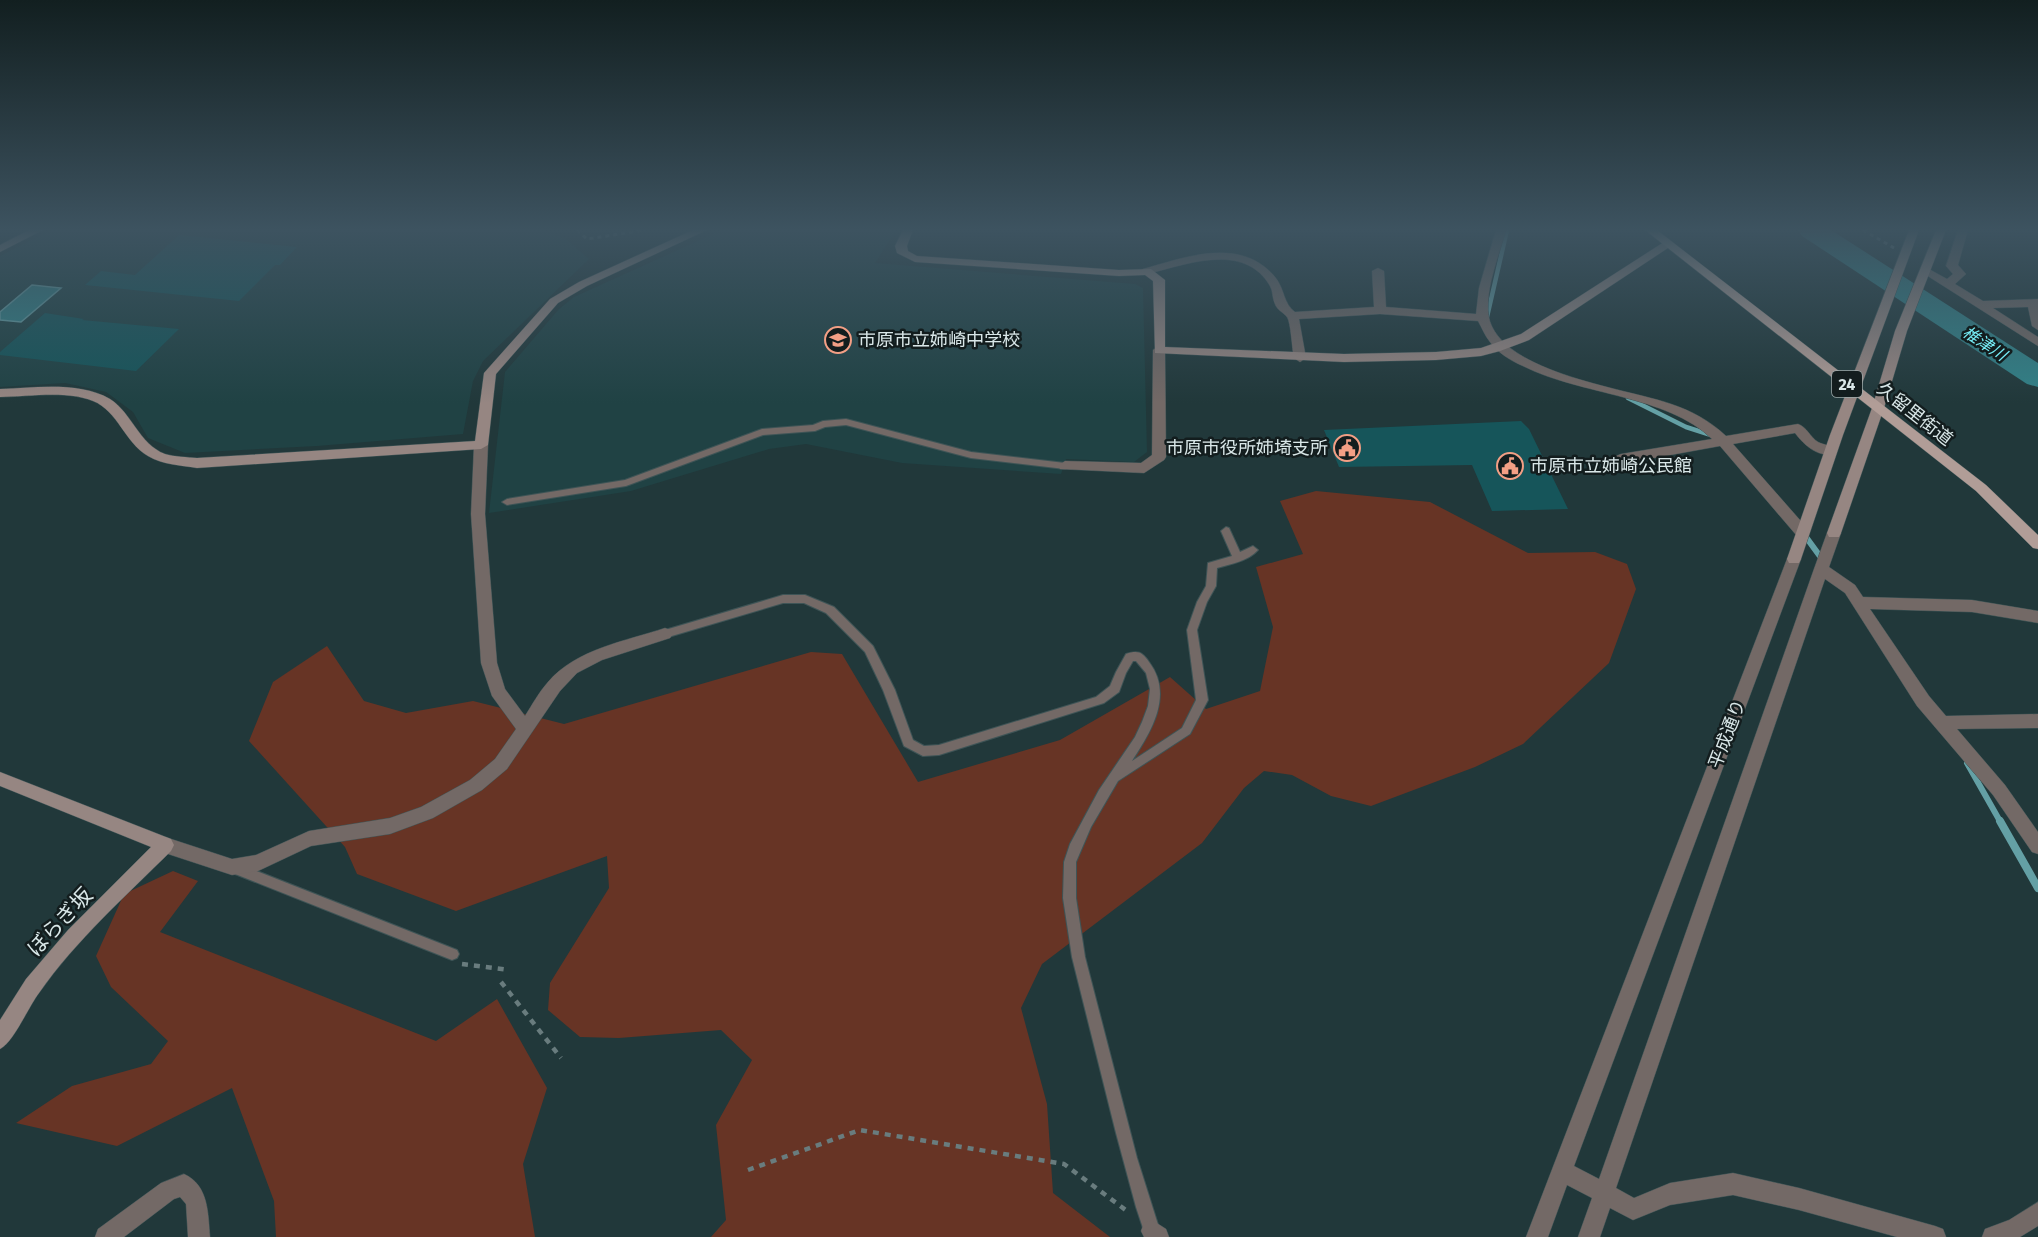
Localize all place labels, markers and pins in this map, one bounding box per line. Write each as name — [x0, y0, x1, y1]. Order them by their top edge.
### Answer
school or university icon: 市原市立姉崎中学校 — [823, 325, 853, 355]
place label: 市原市立姉崎中学校 — [858, 329, 1020, 351]
public building icon: 市原市役所姉埼支所 — [1332, 433, 1362, 463]
place label: 市原市役所姉埼支所 — [1166, 437, 1328, 459]
public building icon: 市原市立姉崎公民館 — [1495, 451, 1525, 481]
place label: 市原市立姉崎公民館 — [1530, 455, 1692, 477]

